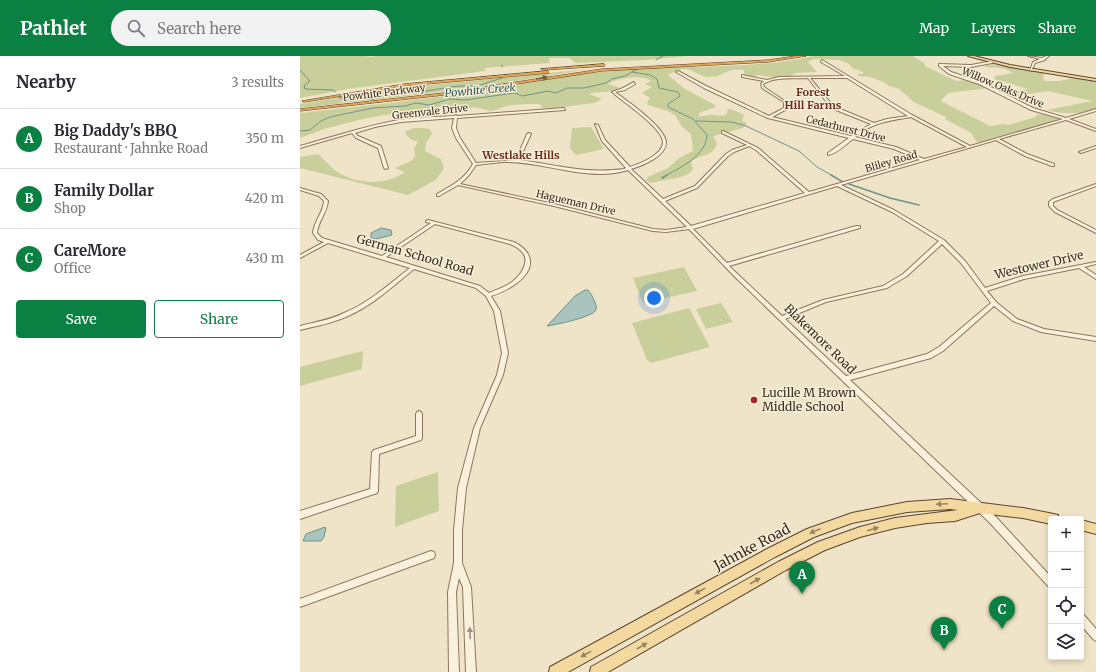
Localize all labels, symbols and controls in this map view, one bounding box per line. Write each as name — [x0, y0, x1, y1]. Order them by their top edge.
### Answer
search box — [111, 10, 391, 46]
text: Pathlet — [20, 16, 87, 40]
icon: search — [125, 17, 147, 39]
text: Search here — [157, 19, 241, 38]
text: Map — [919, 19, 949, 37]
text: Layers — [971, 19, 1016, 37]
text: Share — [1038, 19, 1076, 37]
street label: Willow Oaks Drive — [959, 64, 1046, 111]
text: Nearby — [16, 71, 76, 93]
text: 3 results — [231, 74, 284, 91]
one-way arrow — [536, 75, 548, 81]
water label: Powhite Creek — [444, 80, 516, 100]
street label: Powhite Parkway — [342, 81, 426, 104]
district label: Forest Hill Farms — [785, 85, 842, 112]
street label: Greenvale Drive — [392, 101, 469, 122]
street label: Cedarhurst Drive — [805, 112, 887, 145]
text: Big Daddy's BBQ — [54, 121, 176, 140]
text: A — [24, 130, 34, 147]
text: 350 m — [246, 130, 284, 147]
text: Restaurant · Jahnke Road — [54, 140, 208, 157]
district label: Westlake Hills — [481, 148, 560, 162]
street label: Bliley Road — [864, 148, 919, 175]
text: Family Dollar — [54, 181, 154, 200]
street label: Hagueman Drive — [535, 187, 617, 218]
text: B — [24, 190, 34, 207]
text: 420 m — [245, 190, 284, 207]
text: Shop — [54, 200, 86, 217]
street label: German School Road — [355, 231, 475, 278]
text: CareMore — [54, 241, 126, 260]
street label: Westower Drive — [992, 247, 1085, 282]
text: C — [25, 250, 33, 267]
text: 430 m — [245, 250, 284, 267]
text: Office — [54, 260, 91, 277]
your location — [644, 288, 664, 308]
button: Save — [16, 300, 146, 338]
button: Share — [154, 300, 284, 338]
street label: Blakemore Road — [781, 301, 859, 377]
place label: Lucille M Brown Middle School — [762, 385, 856, 414]
marker: Lucille M Brown Middle School — [749, 395, 759, 405]
one-way arrow — [936, 501, 948, 508]
map controls — [1048, 516, 1084, 660]
button: + — [1048, 516, 1084, 552]
street label: Jahnke Road — [710, 519, 794, 575]
one-way arrow — [867, 526, 879, 532]
one-way arrow — [809, 529, 821, 535]
button: − — [1048, 552, 1084, 588]
pin: A — [789, 561, 815, 594]
one-way arrow — [749, 578, 761, 585]
one-way arrow — [694, 588, 706, 595]
button: locate — [1048, 588, 1084, 624]
pin: C — [989, 596, 1015, 629]
pin: B — [931, 617, 957, 650]
button: layers — [1048, 624, 1084, 660]
one-way arrow — [466, 627, 473, 639]
one-way arrow — [636, 642, 648, 649]
one-way arrow — [581, 651, 592, 658]

